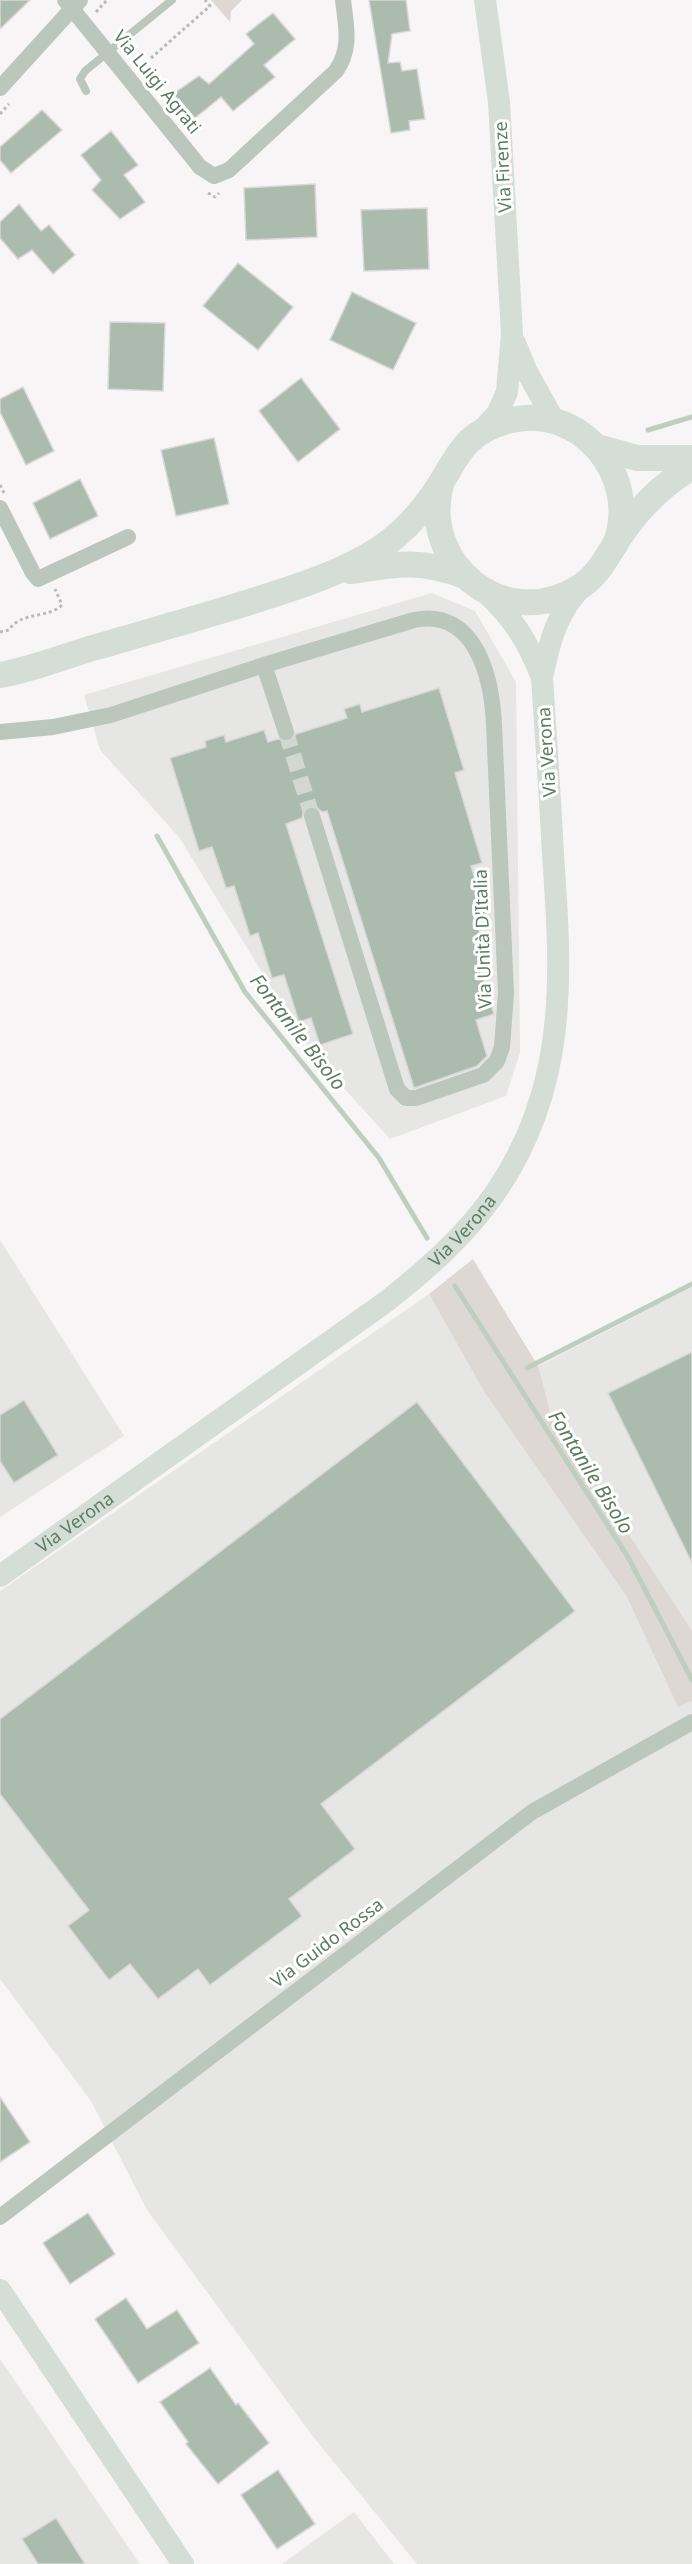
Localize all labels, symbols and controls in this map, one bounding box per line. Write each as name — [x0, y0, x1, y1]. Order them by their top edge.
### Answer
street label: Via Luigi Agrati — [109, 25, 207, 138]
street label: Via Firenze — [488, 121, 516, 213]
street label: Via Verona — [531, 706, 561, 798]
street label: Via Unità D'Italia — [468, 869, 496, 1009]
water label: Fontanile Bisolo — [244, 968, 352, 1096]
street label: Via Verona — [423, 1189, 501, 1272]
water label: Fontanile Bisolo — [543, 1405, 640, 1539]
street label: Via Verona — [31, 1486, 118, 1558]
street label: Via Guido Rossa — [265, 1892, 388, 1992]

